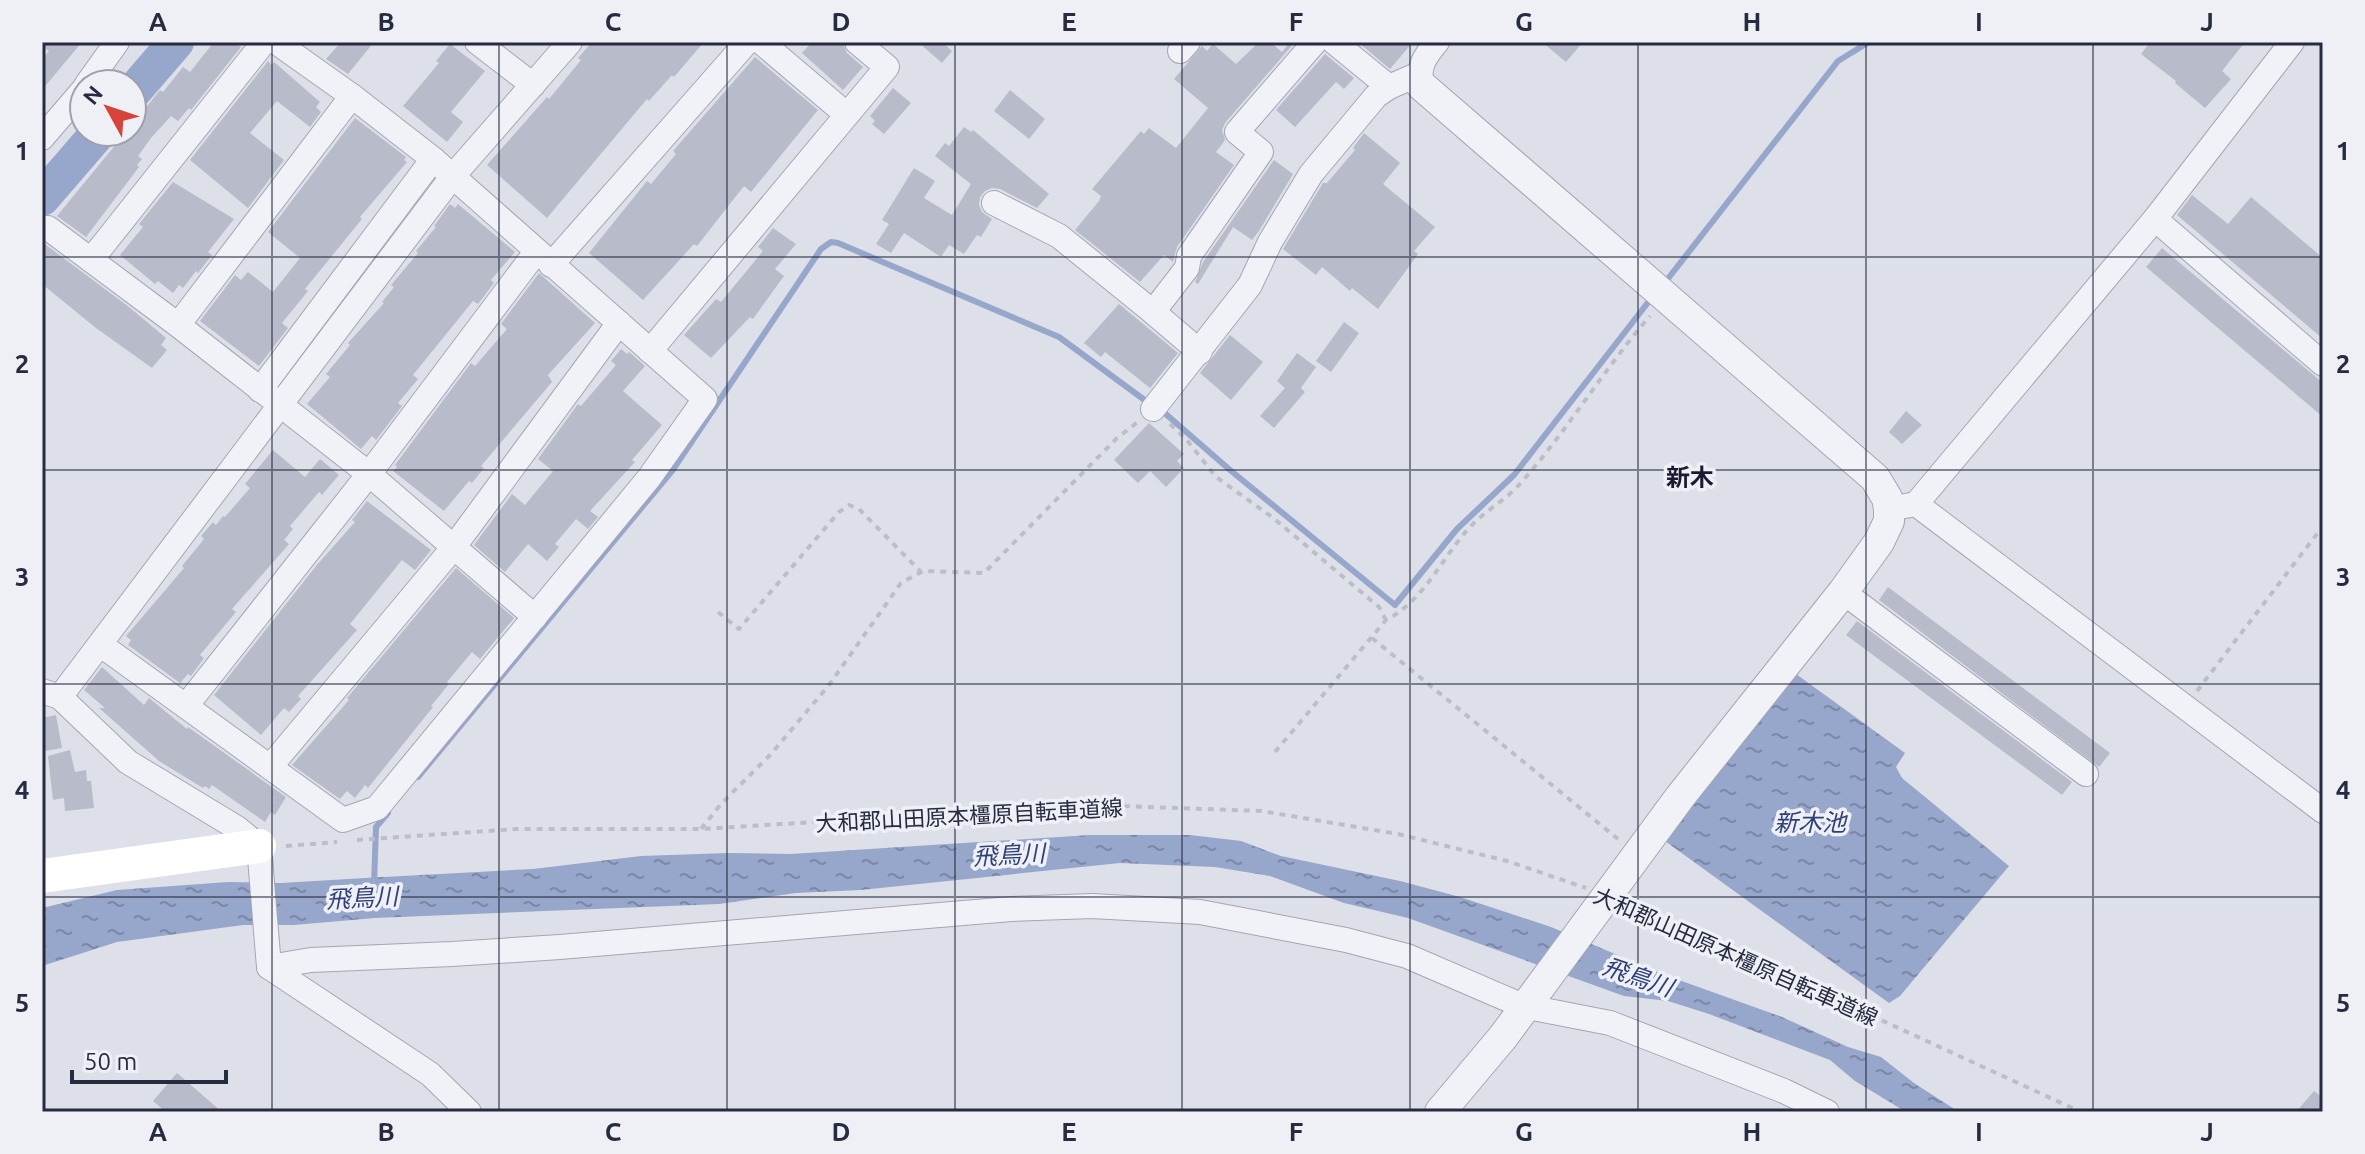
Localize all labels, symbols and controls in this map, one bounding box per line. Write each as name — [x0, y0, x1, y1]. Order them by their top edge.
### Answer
text: A — [149, 7, 168, 36]
text: B — [377, 7, 395, 36]
text: C — [605, 7, 622, 36]
text: D — [832, 7, 850, 36]
text: E — [1061, 7, 1077, 36]
text: F — [1289, 7, 1303, 36]
text: G — [1515, 7, 1533, 36]
text: H — [1743, 7, 1761, 36]
text: I — [1975, 7, 1983, 36]
text: J — [2200, 7, 2214, 36]
north arrow — [68, 68, 148, 148]
text: N — [77, 80, 107, 109]
text: 1 — [15, 136, 29, 165]
text: 1 — [2336, 136, 2350, 165]
text: 2 — [15, 349, 29, 378]
text: 2 — [2336, 349, 2350, 378]
district label: 新木 — [1666, 464, 1714, 491]
text: 3 — [15, 562, 29, 591]
text: 3 — [2336, 562, 2350, 591]
text: 4 — [15, 775, 29, 804]
text: 4 — [2336, 775, 2350, 804]
street label: 大和郡山田原本橿原自転車道線 — [815, 794, 1123, 836]
water label: 新木池 — [1774, 809, 1848, 836]
water label: 飛鳥川 — [972, 839, 1049, 870]
water label: 飛鳥川 — [325, 882, 402, 913]
street label: 大和郡山田原本橿原自転車道線 — [1590, 882, 1882, 1030]
water label: 飛鳥川 — [1600, 953, 1679, 1002]
text: 5 — [15, 988, 29, 1017]
text: 5 — [2336, 988, 2350, 1017]
scale bar — [72, 1034, 226, 1084]
text: 50 m — [84, 1048, 137, 1075]
text: A — [149, 1117, 168, 1146]
text: B — [377, 1117, 395, 1146]
text: C — [605, 1117, 622, 1146]
text: D — [832, 1117, 850, 1146]
text: E — [1061, 1117, 1077, 1146]
text: F — [1289, 1117, 1303, 1146]
text: G — [1515, 1117, 1533, 1146]
text: H — [1743, 1117, 1761, 1146]
text: I — [1975, 1117, 1983, 1146]
text: J — [2200, 1117, 2214, 1146]

